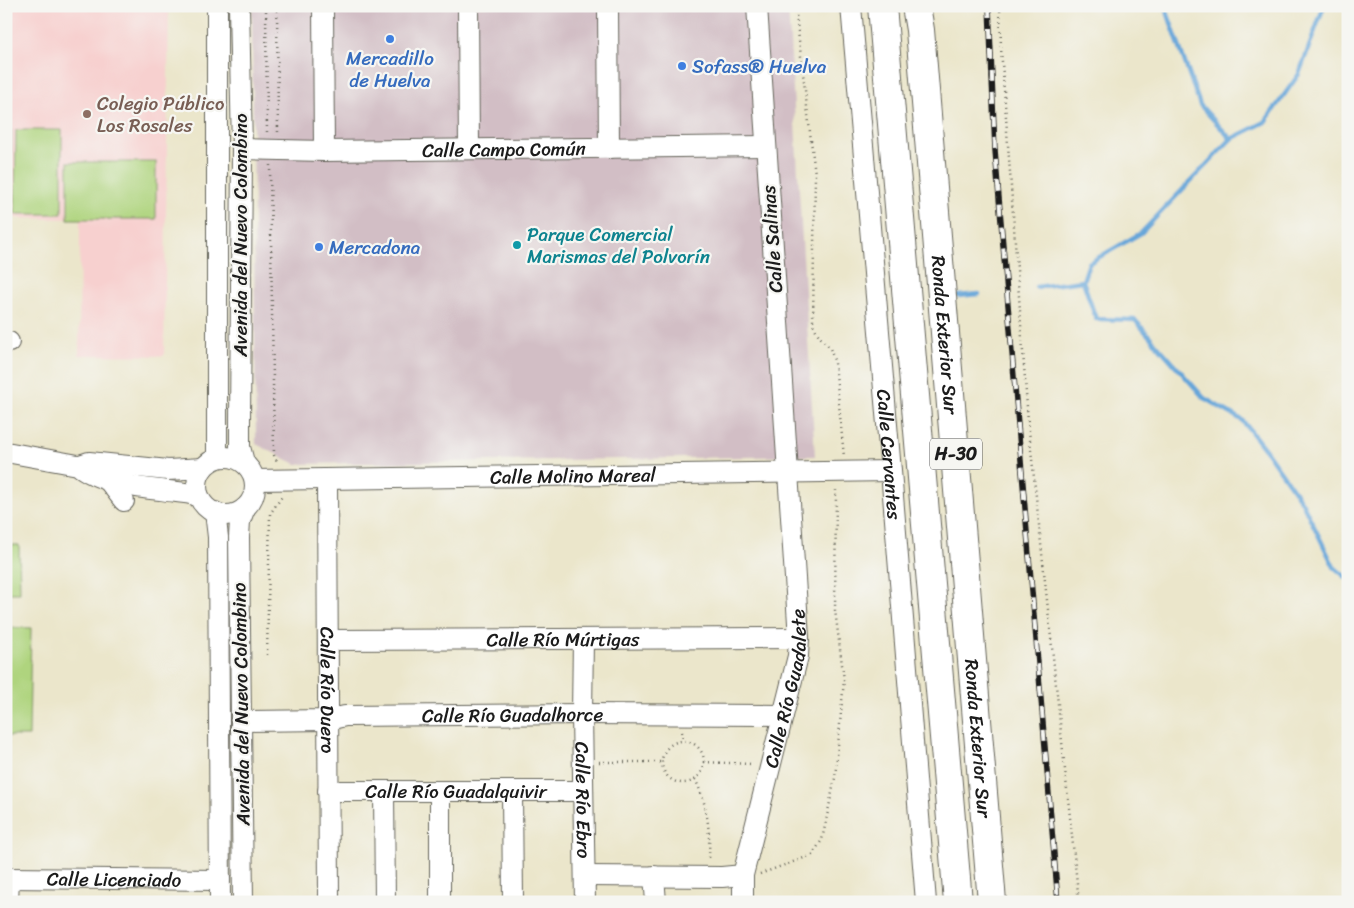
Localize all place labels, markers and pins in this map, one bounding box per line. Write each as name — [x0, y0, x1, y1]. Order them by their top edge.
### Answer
marker: Mercadillo de Huelva — [384, 33, 396, 45]
place label: Mercadillo de Huelva — [346, 42, 434, 97]
place label: Sofass® Huelva — [692, 50, 827, 83]
marker: Sofass® Huelva — [676, 60, 688, 72]
place label: Colegio Público Los Rosales — [97, 87, 225, 142]
marker: Colegio Público Los Rosales — [81, 108, 93, 120]
place label: Parque Comercial Marismas del Polvorín — [527, 218, 710, 273]
place label: Mercadona — [329, 231, 421, 264]
marker: Parque Comercial Marismas del Polvorín — [511, 239, 523, 251]
marker: Mercadona — [313, 241, 325, 253]

